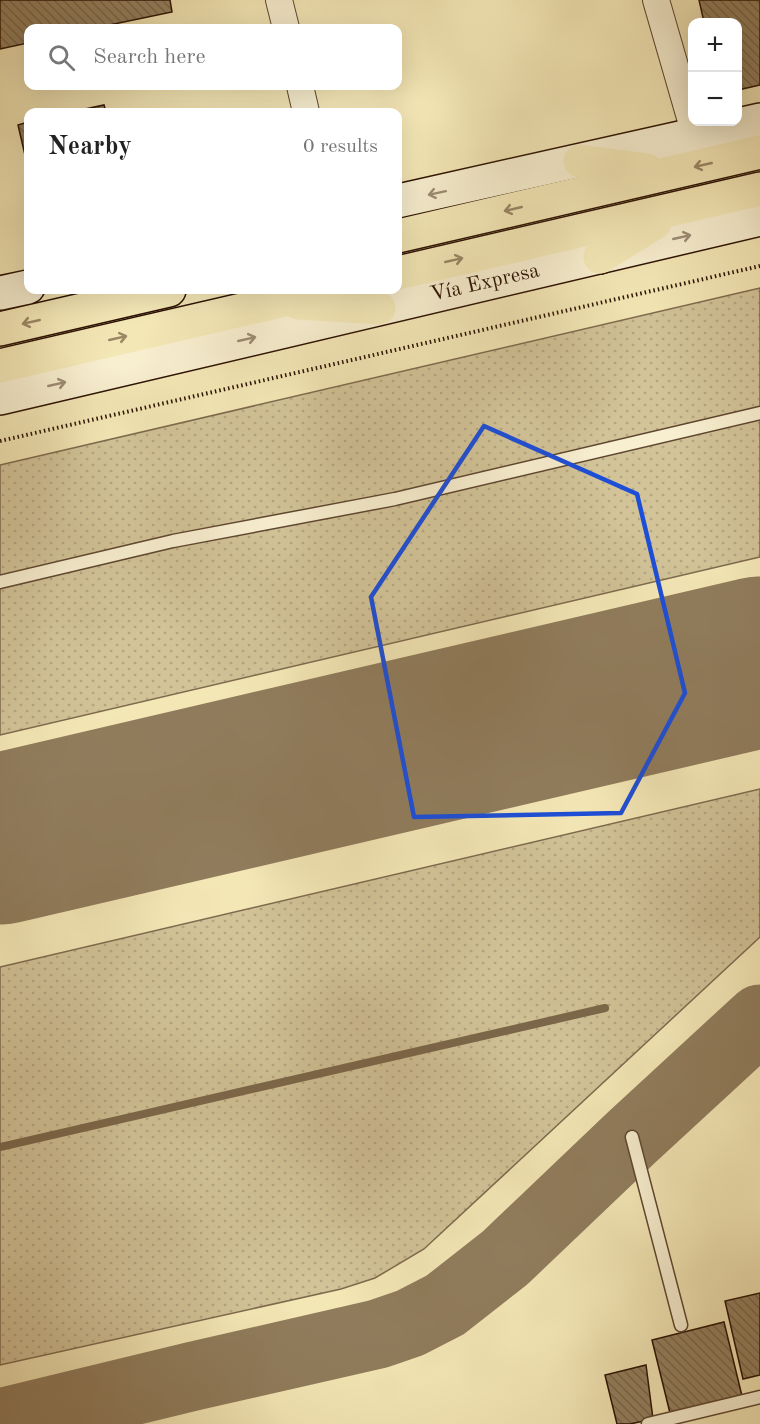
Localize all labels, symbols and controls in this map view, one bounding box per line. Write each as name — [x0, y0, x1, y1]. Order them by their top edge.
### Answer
map controls — [688, 18, 742, 126]
button: + — [688, 18, 742, 72]
search box — [24, 24, 402, 90]
icon: search — [45, 41, 78, 74]
text: Search here — [93, 46, 206, 68]
button: − — [688, 72, 742, 126]
text: Nearby — [48, 134, 132, 160]
text: 0 results — [303, 137, 378, 157]
one-way arrow — [694, 160, 713, 171]
one-way arrow — [427, 188, 447, 199]
one-way arrow — [504, 204, 523, 216]
one-way arrow — [672, 231, 691, 243]
one-way arrow — [444, 254, 464, 265]
street label: Vía Expresa — [428, 260, 542, 306]
one-way arrow — [21, 316, 40, 328]
one-way arrow — [109, 332, 128, 344]
one-way arrow — [237, 333, 256, 345]
one-way arrow — [47, 378, 66, 390]

